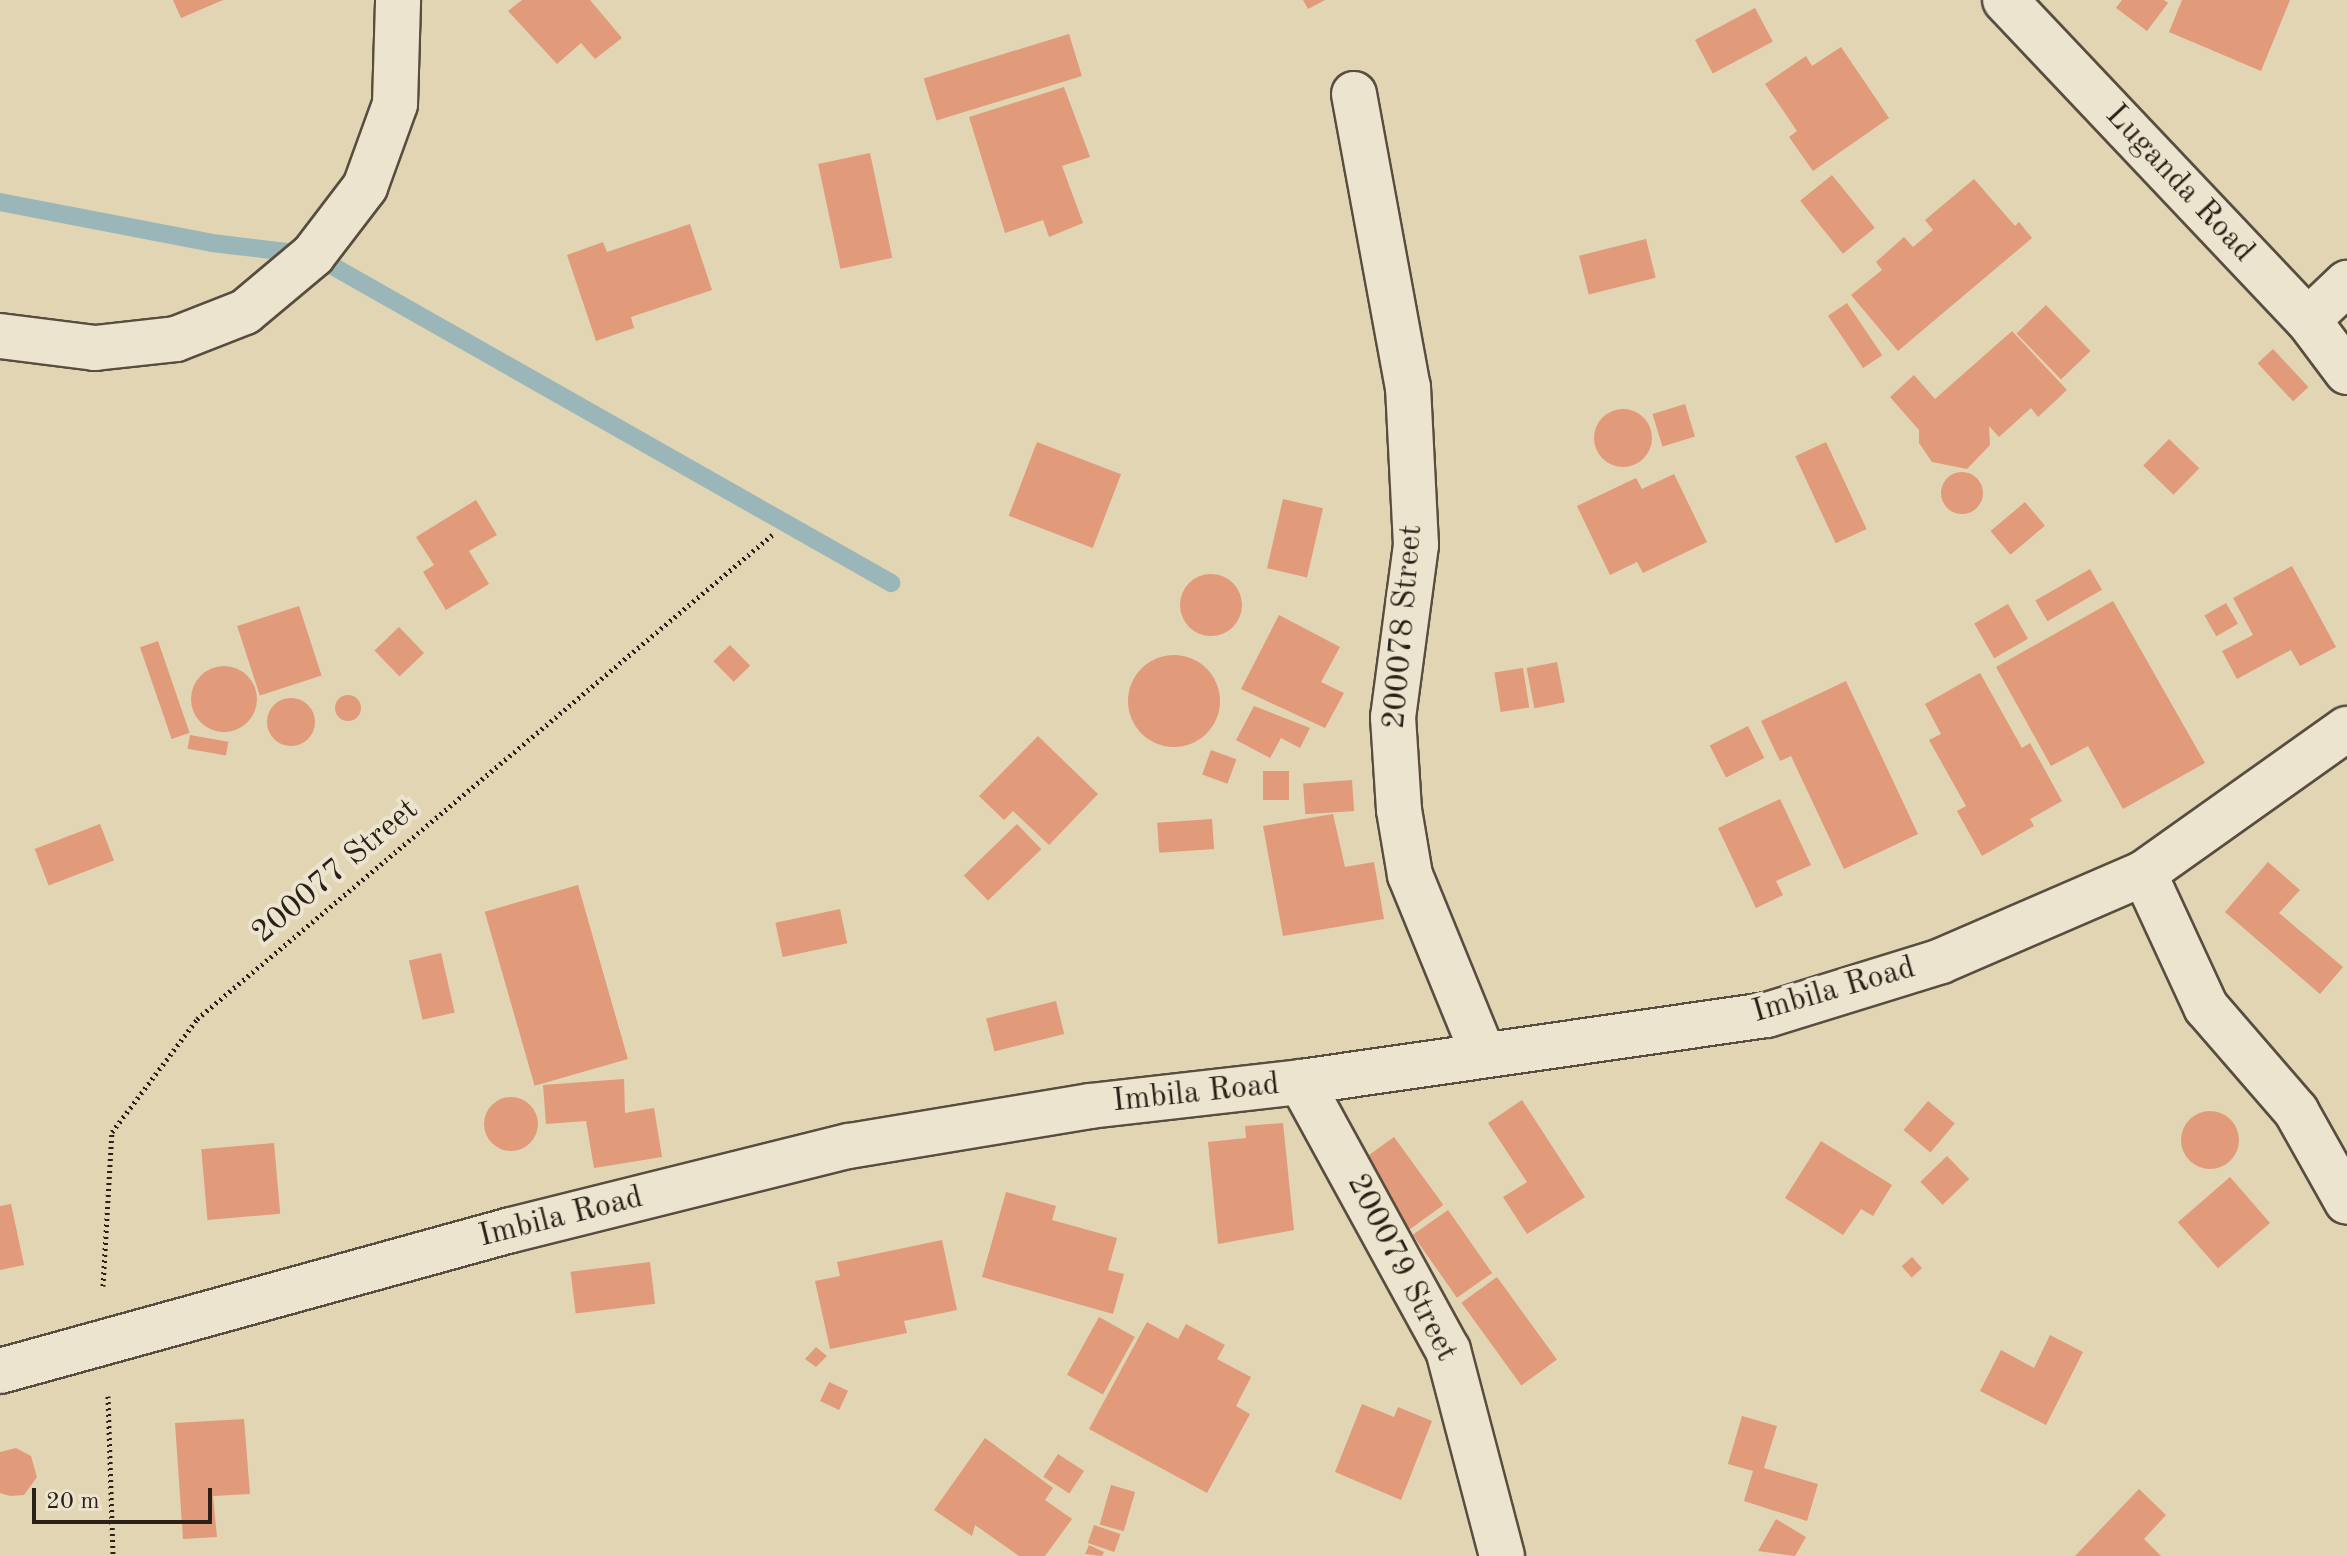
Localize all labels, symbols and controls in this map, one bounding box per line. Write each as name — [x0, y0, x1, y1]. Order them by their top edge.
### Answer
street label: Luganda Road — [2096, 97, 2262, 271]
street label: 200078 Street — [1376, 523, 1432, 731]
street label: 200077 Street — [245, 791, 427, 953]
street label: Imbila Road — [1748, 949, 1920, 1033]
street label: Imbila Road — [1111, 1066, 1281, 1122]
street label: 200079 Street — [1337, 1168, 1465, 1368]
street label: Imbila Road — [475, 1179, 647, 1257]
scale bar — [36, 1472, 216, 1522]
text: 20 m — [46, 1490, 100, 1514]

